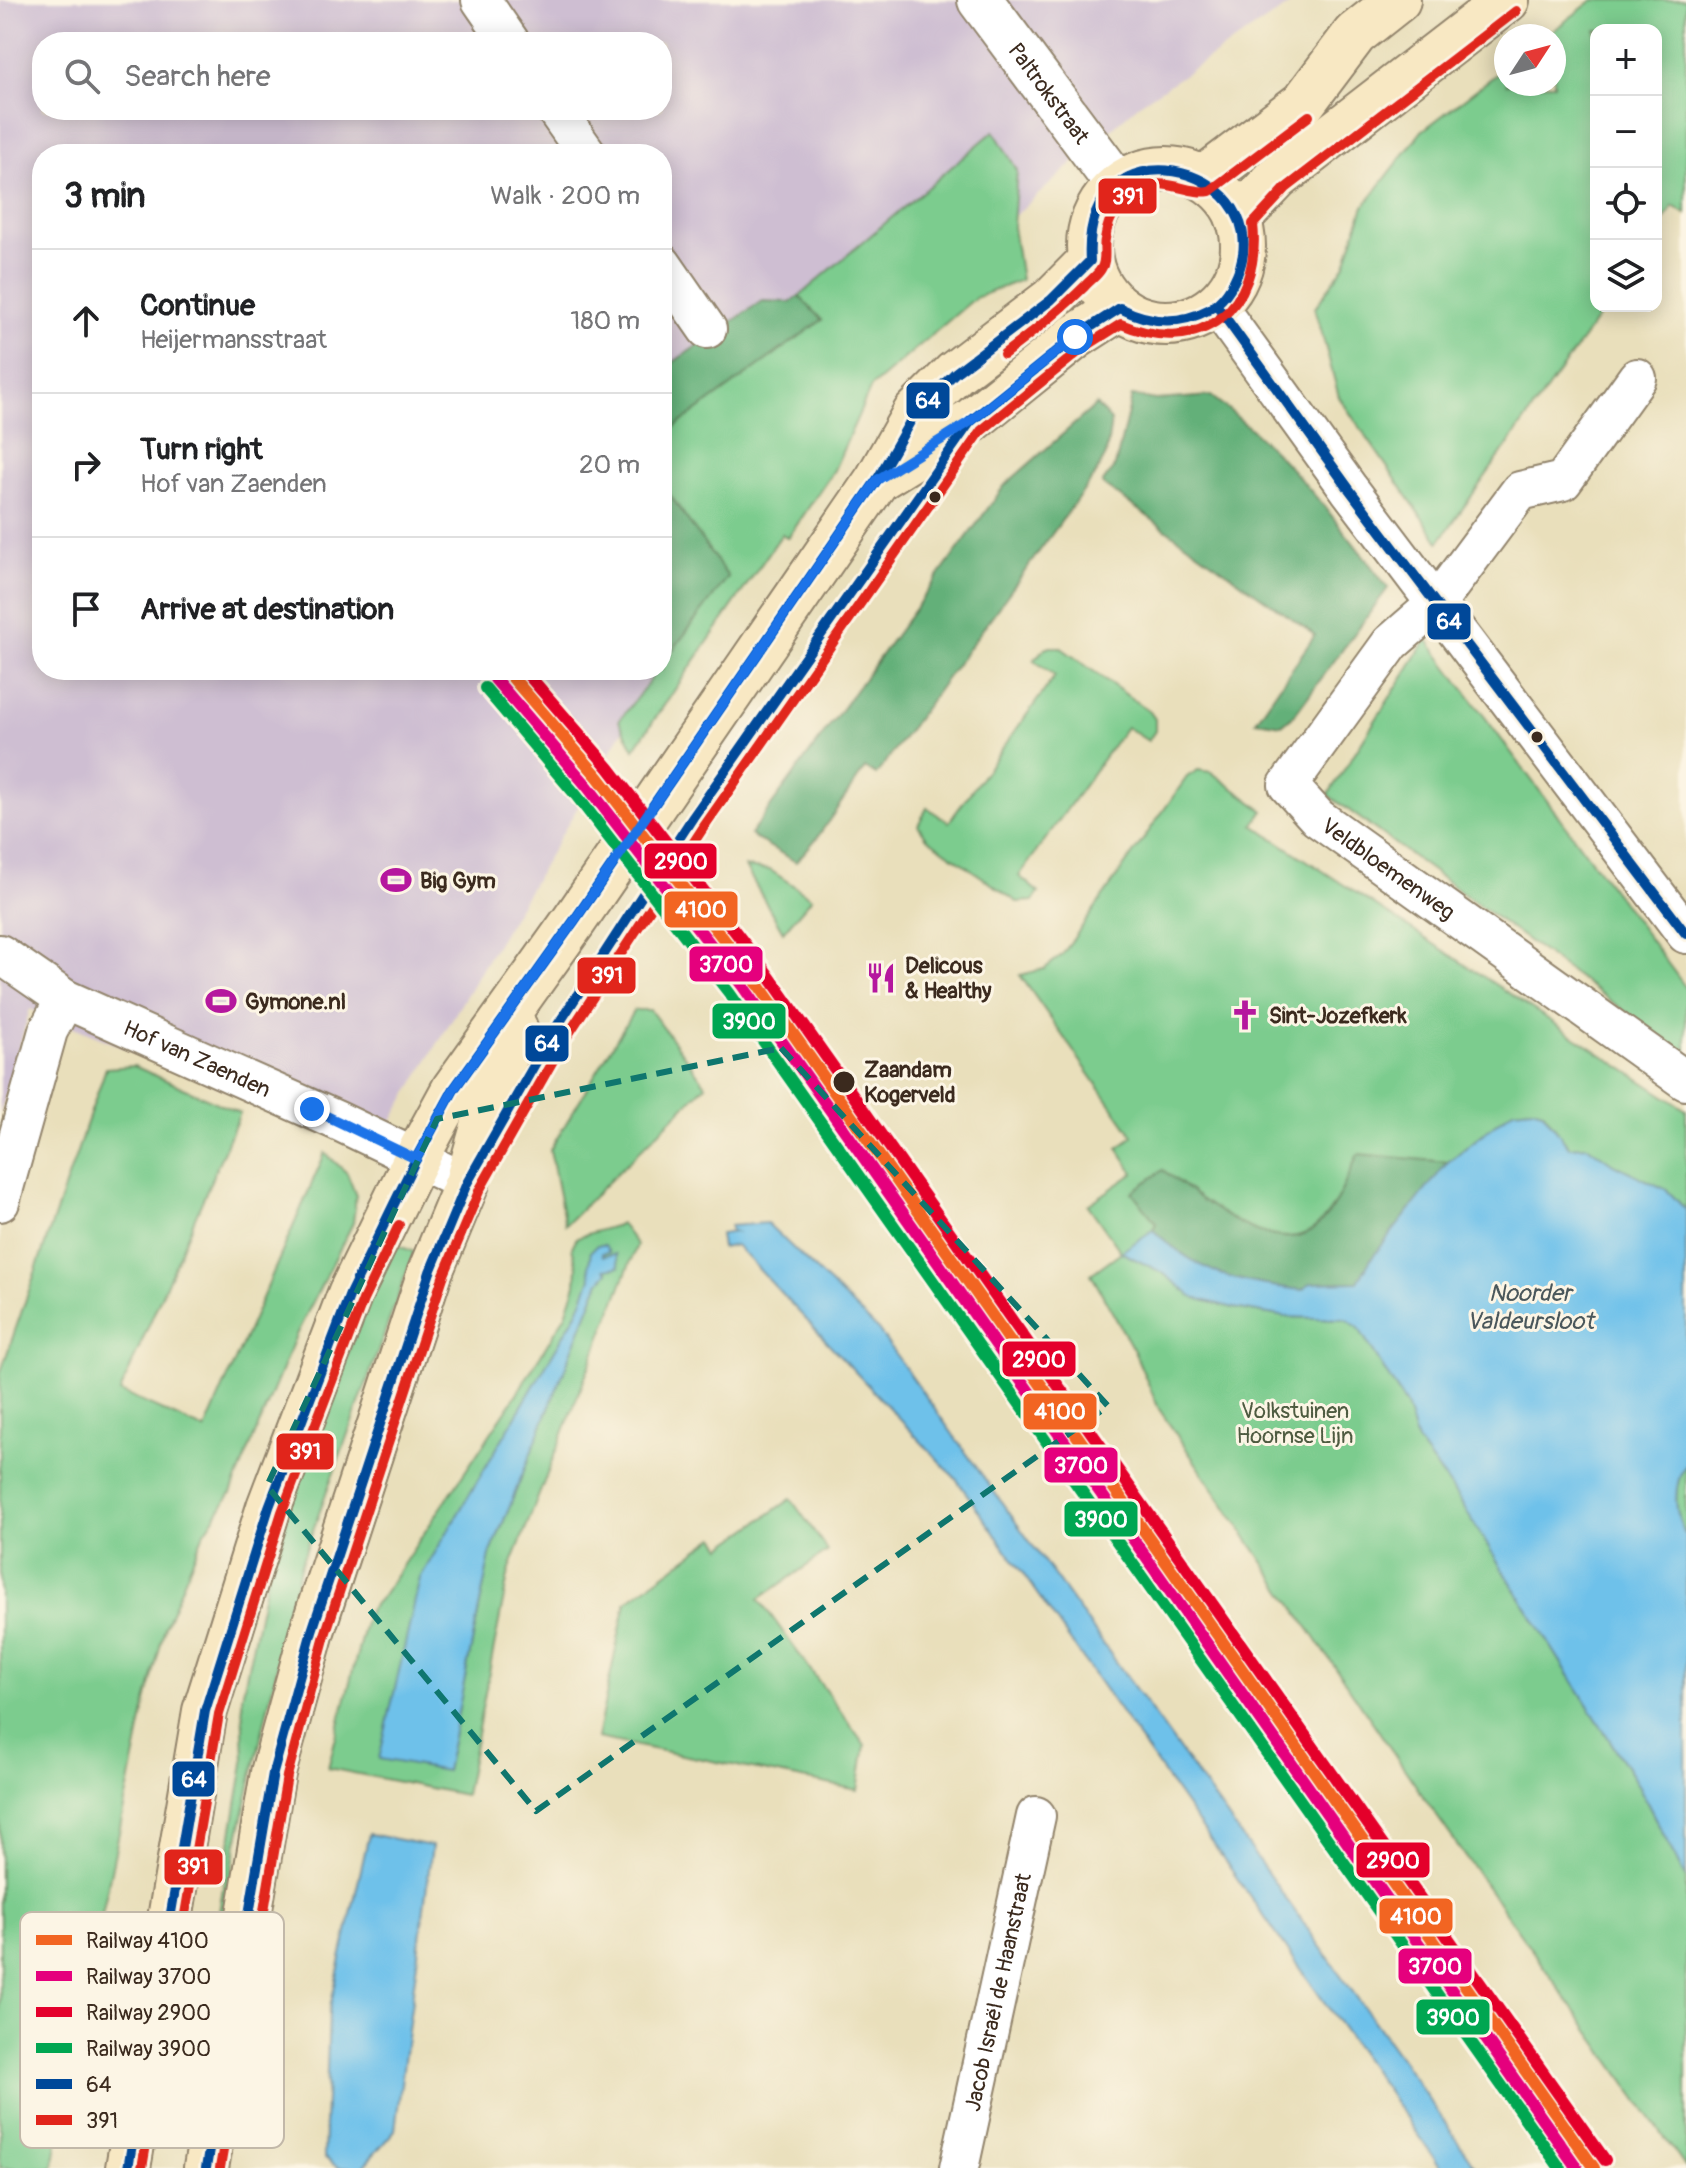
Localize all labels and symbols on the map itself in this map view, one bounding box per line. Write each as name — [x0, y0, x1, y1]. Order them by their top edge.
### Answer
north arrow — [1494, 24, 1566, 96]
street label: Paltrokstraat — [1002, 37, 1096, 150]
line badge: 391 — [1097, 177, 1158, 215]
text: 391 — [1112, 183, 1144, 211]
route start — [1057, 319, 1093, 355]
line badge: 64 — [905, 381, 951, 420]
text: 64 — [915, 387, 941, 415]
unlabelled marker — [927, 489, 943, 505]
line badge: 64 — [1426, 602, 1472, 641]
text: 64 — [1436, 608, 1462, 636]
unlabelled marker — [1529, 729, 1545, 745]
street label: Veldbloemenweg — [1316, 812, 1460, 926]
line badge: 2900 — [643, 842, 718, 880]
text: 2900 — [654, 848, 708, 876]
sports icon: Big Gym — [379, 863, 413, 897]
place label: Big Gym — [420, 867, 496, 895]
line badge: 4100 — [663, 890, 739, 929]
text: 4100 — [675, 896, 727, 924]
line badge: 3700 — [688, 945, 764, 983]
text: 3700 — [699, 951, 753, 979]
place label: Delicous & Healthy — [905, 952, 992, 1005]
line badge: 391 — [576, 956, 637, 995]
restaurant icon: Delicous & Healthy — [864, 961, 898, 995]
text: 391 — [591, 962, 623, 990]
sports icon: Gymone.nl — [204, 984, 238, 1018]
place label: Gymone.nl — [245, 988, 346, 1016]
church icon: Sint-Jozefkerk — [1228, 998, 1262, 1032]
line badge: 3900 — [711, 1002, 787, 1040]
place label: Sint-Jozefkerk — [1269, 1002, 1407, 1030]
text: 3900 — [722, 1008, 776, 1036]
street label: Hof van Zaenden — [119, 1014, 275, 1104]
line badge: 64 — [524, 1024, 570, 1063]
text: 64 — [534, 1030, 560, 1058]
place label: Zaandam Kogerveld — [864, 1056, 956, 1109]
marker: Zaandam Kogerveld — [831, 1069, 857, 1095]
route end — [294, 1091, 330, 1127]
water label: Noorder Valdeursloot — [1466, 1279, 1596, 1336]
line badge: 2900 — [1001, 1340, 1077, 1378]
text: 2900 — [1012, 1346, 1066, 1374]
line badge: 4100 — [1022, 1392, 1098, 1431]
park label: Volkstuinen Hoornse Lijn — [1236, 1397, 1354, 1450]
text: 4100 — [1034, 1398, 1086, 1426]
line badge: 391 — [275, 1432, 335, 1471]
text: 391 — [289, 1438, 321, 1466]
line badge: 3700 — [1043, 1446, 1119, 1484]
text: 3700 — [1054, 1452, 1108, 1480]
line badge: 3900 — [1063, 1500, 1139, 1538]
text: 3900 — [1074, 1506, 1128, 1534]
line badge: 64 — [171, 1760, 216, 1798]
text: 64 — [181, 1766, 207, 1794]
line badge: 2900 — [1355, 1841, 1431, 1879]
text: 2900 — [1366, 1847, 1420, 1875]
line badge: 391 — [163, 1848, 224, 1886]
text: 391 — [177, 1853, 209, 1881]
street label: Jacob Israël de Haanstraat — [959, 1871, 1038, 2114]
line badge: 4100 — [1378, 1897, 1454, 1935]
text: 4100 — [1390, 1903, 1442, 1931]
legend — [20, 1912, 284, 2148]
text: Railway 4100 — [86, 1927, 209, 1955]
line badge: 3700 — [1397, 1947, 1473, 1985]
text: 3700 — [1408, 1953, 1462, 1981]
text: Railway 3700 — [86, 1963, 211, 1991]
line badge: 3900 — [1415, 1998, 1491, 2036]
text: Railway 2900 — [86, 1999, 211, 2027]
text: 3900 — [1426, 2004, 1480, 2032]
text: Railway 3900 — [86, 2035, 211, 2063]
text: 64 — [86, 2071, 112, 2099]
text: 391 — [86, 2107, 118, 2135]

